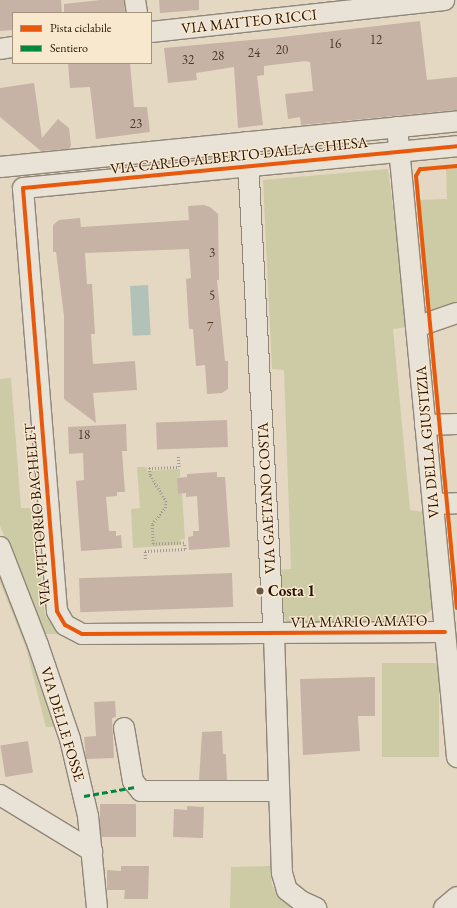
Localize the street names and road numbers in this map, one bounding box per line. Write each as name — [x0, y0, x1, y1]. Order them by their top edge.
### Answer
street label: VIA MATTEO RICCI — [180, 5, 318, 37]
street label: VIA CARLO ALBERTO DALLA CHIESA — [109, 133, 369, 177]
street label: VIA DELLA GIUSTIZIA — [411, 365, 443, 519]
street label: VIA VITTORIO BACHELET — [20, 422, 54, 606]
street label: VIA GAETANO COSTA — [253, 422, 279, 574]
street label: VIA MARIO AMATO — [290, 611, 428, 631]
street label: VIA DELLE FOSSE — [37, 665, 89, 783]

